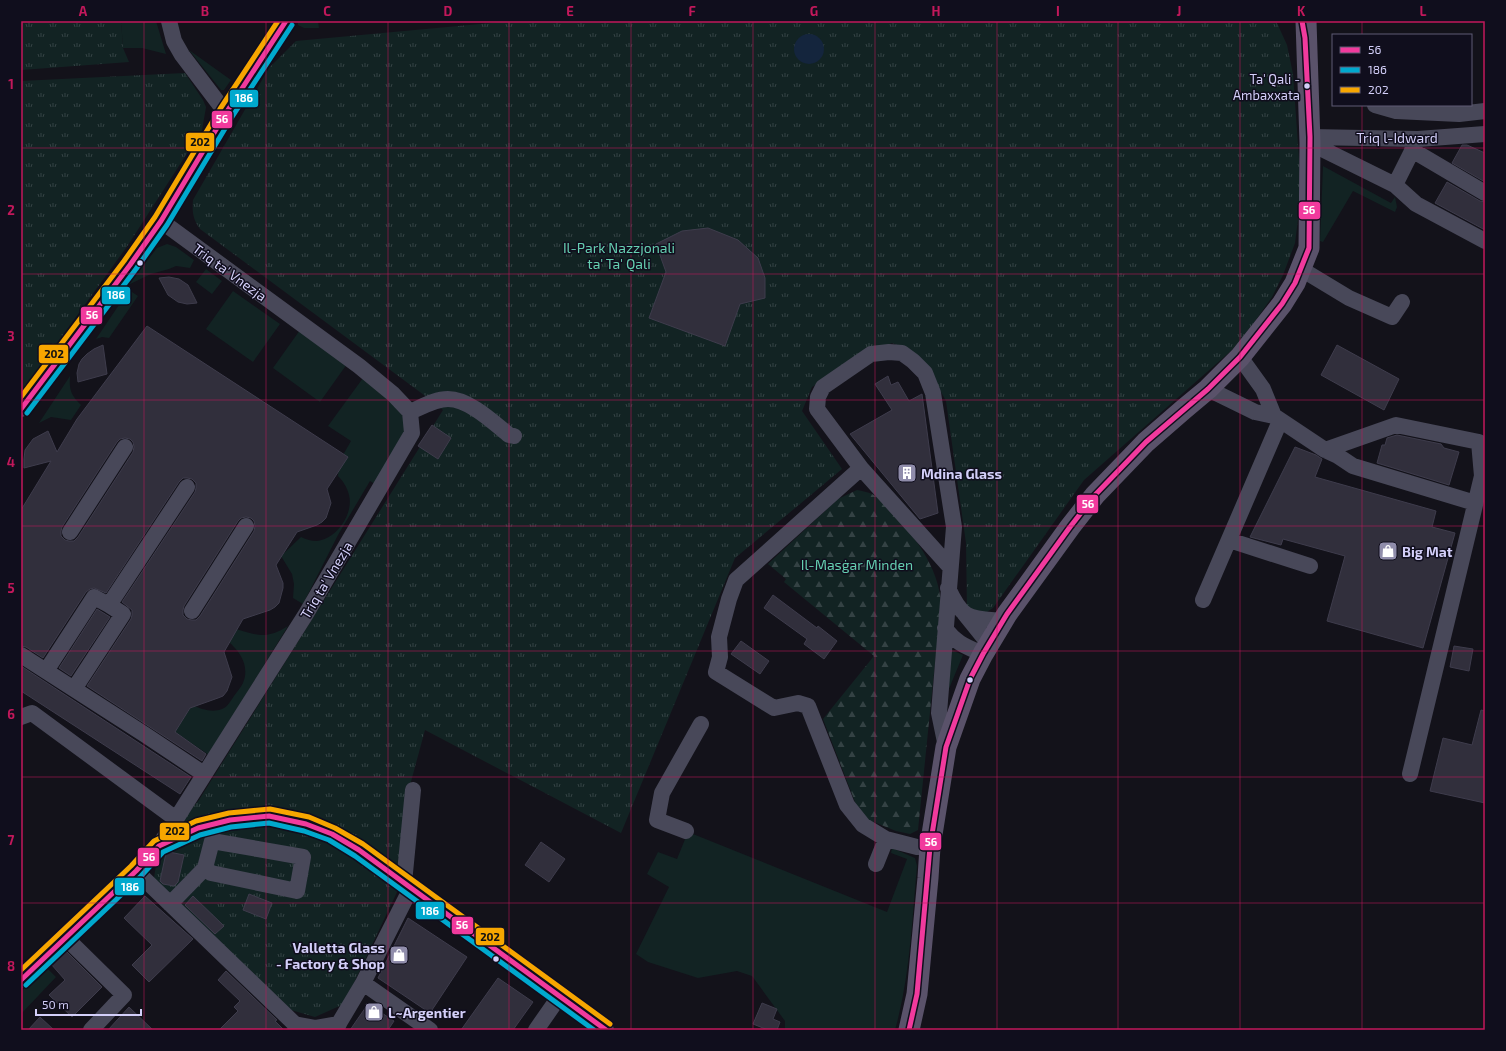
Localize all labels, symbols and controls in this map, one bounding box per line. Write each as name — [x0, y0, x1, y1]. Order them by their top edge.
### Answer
text: A — [79, 3, 88, 19]
text: B — [201, 3, 209, 19]
text: C — [323, 3, 331, 19]
text: D — [444, 3, 453, 19]
text: E — [566, 3, 574, 19]
text: F — [688, 3, 696, 19]
text: G — [810, 3, 818, 19]
text: H — [932, 3, 941, 19]
text: I — [1056, 3, 1060, 19]
text: J — [1177, 3, 1181, 19]
text: K — [1297, 3, 1306, 19]
text: L — [1420, 3, 1427, 19]
legend — [1332, 34, 1472, 106]
text: 56 — [1368, 42, 1381, 56]
text: 186 — [1368, 62, 1387, 76]
place label: Ta' Qali - Ambaxxata — [1233, 71, 1300, 103]
text: 1 — [8, 76, 14, 92]
marker: Ta' Qali - Ambaxxata — [1302, 81, 1312, 91]
text: 202 — [1368, 82, 1389, 96]
line badge: 186 — [229, 89, 259, 108]
text: 186 — [235, 91, 254, 104]
line badge: 56 — [211, 110, 233, 129]
text: 56 — [216, 112, 229, 125]
street label: Triq l-Idward — [1356, 129, 1438, 146]
line badge: 202 — [185, 132, 215, 152]
text: 202 — [190, 135, 210, 148]
line badge: 56 — [1298, 201, 1321, 220]
text: 2 — [7, 202, 15, 218]
text: 56 — [1303, 203, 1316, 216]
street label: Triq ta' Vnezja — [190, 239, 270, 305]
park label: Il-Park Nazzjonali ta' Ta' Qali — [563, 239, 675, 272]
unlabelled marker — [135, 258, 145, 268]
line badge: 186 — [101, 286, 131, 305]
text: 186 — [107, 288, 126, 301]
line badge: 56 — [80, 306, 103, 325]
text: 56 — [86, 308, 99, 321]
text: 3 — [7, 328, 15, 344]
line badge: 202 — [38, 344, 69, 364]
text: 202 — [44, 347, 64, 360]
text: 4 — [7, 454, 15, 470]
building icon: Mdina Glass — [896, 462, 918, 484]
place label: Mdina Glass — [921, 465, 1002, 482]
line badge: 56 — [1076, 494, 1099, 514]
text: 56 — [1082, 497, 1095, 510]
street label: Triq ta' Vnezja — [296, 538, 356, 622]
shop icon: Big Mat — [1377, 540, 1399, 562]
place label: Big Mat — [1402, 543, 1453, 560]
park label: Il-Masġar Minden — [801, 556, 913, 573]
text: 5 — [7, 580, 15, 596]
unlabelled marker — [965, 675, 975, 685]
text: 6 — [7, 706, 15, 722]
line badge: 202 — [159, 822, 190, 841]
text: 202 — [165, 824, 185, 837]
text: 7 — [8, 832, 15, 848]
line badge: 56 — [919, 832, 942, 851]
text: 56 — [925, 835, 938, 848]
line badge: 56 — [137, 847, 160, 867]
text: 56 — [143, 850, 156, 863]
line badge: 186 — [114, 877, 145, 896]
text: 186 — [121, 880, 140, 893]
line badge: 186 — [415, 901, 445, 920]
text: 186 — [421, 904, 440, 917]
line badge: 56 — [451, 916, 474, 935]
text: 56 — [456, 918, 469, 931]
line badge: 202 — [475, 927, 505, 946]
text: 202 — [480, 930, 500, 943]
place label: Valletta Glass - Factory & Shop — [276, 939, 385, 972]
shop icon: Valletta Glass - Factory & Shop — [388, 944, 410, 966]
unlabelled marker — [491, 954, 501, 964]
text: 8 — [7, 958, 15, 974]
scale bar — [36, 991, 141, 1017]
text: 50 m — [42, 997, 69, 1011]
shop icon: L~Argentier — [363, 1001, 385, 1023]
place label: L~Argentier — [388, 1004, 466, 1021]

